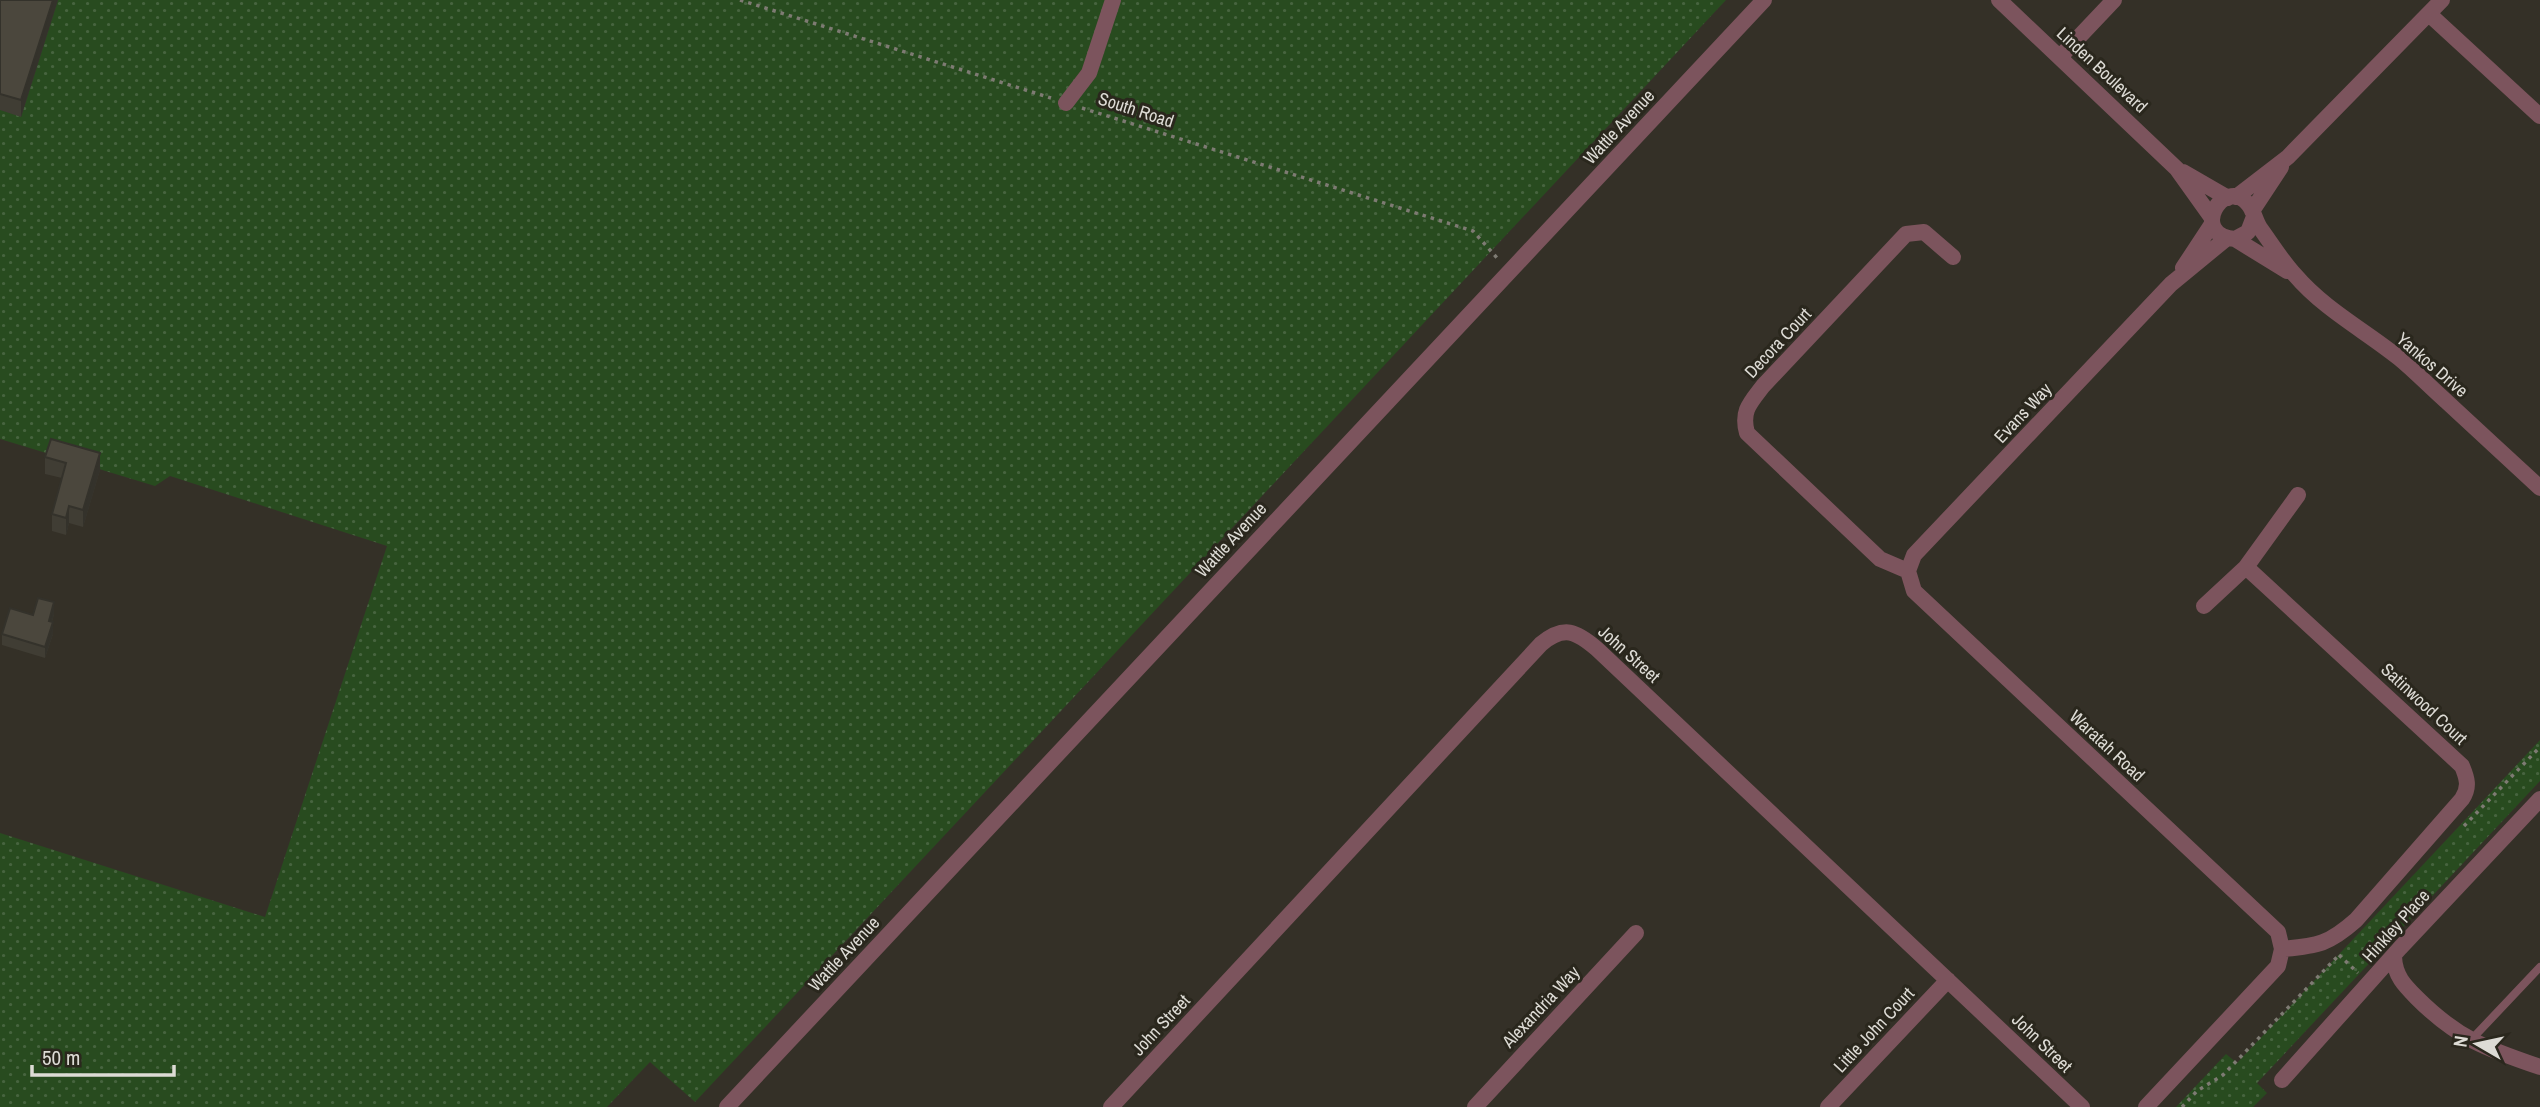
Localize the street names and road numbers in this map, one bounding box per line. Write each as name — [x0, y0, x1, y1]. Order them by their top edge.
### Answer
street label: Linden Boulevard — [2052, 21, 2153, 118]
street label: Wattle Avenue — [1577, 84, 1660, 170]
street label: South Road — [1095, 86, 1177, 133]
street label: Decora Court — [1739, 302, 1817, 383]
street label: Yankos Drive — [2391, 326, 2474, 403]
street label: Evans Way — [1988, 377, 2057, 448]
street label: Wattle Avenue — [1189, 497, 1272, 583]
street label: John Street — [1593, 619, 1666, 688]
street label: Satinwood Court — [2376, 657, 2473, 750]
street label: Waratah Road — [2064, 704, 2150, 787]
street label: Hinkley Place — [2356, 884, 2435, 968]
street label: Wattle Avenue — [802, 911, 885, 997]
street label: Alexandria Way — [1495, 960, 1586, 1054]
street label: Little John Court — [1828, 982, 1920, 1078]
street label: John Street — [1126, 989, 1196, 1061]
street label: John Street — [2007, 1007, 2078, 1078]

